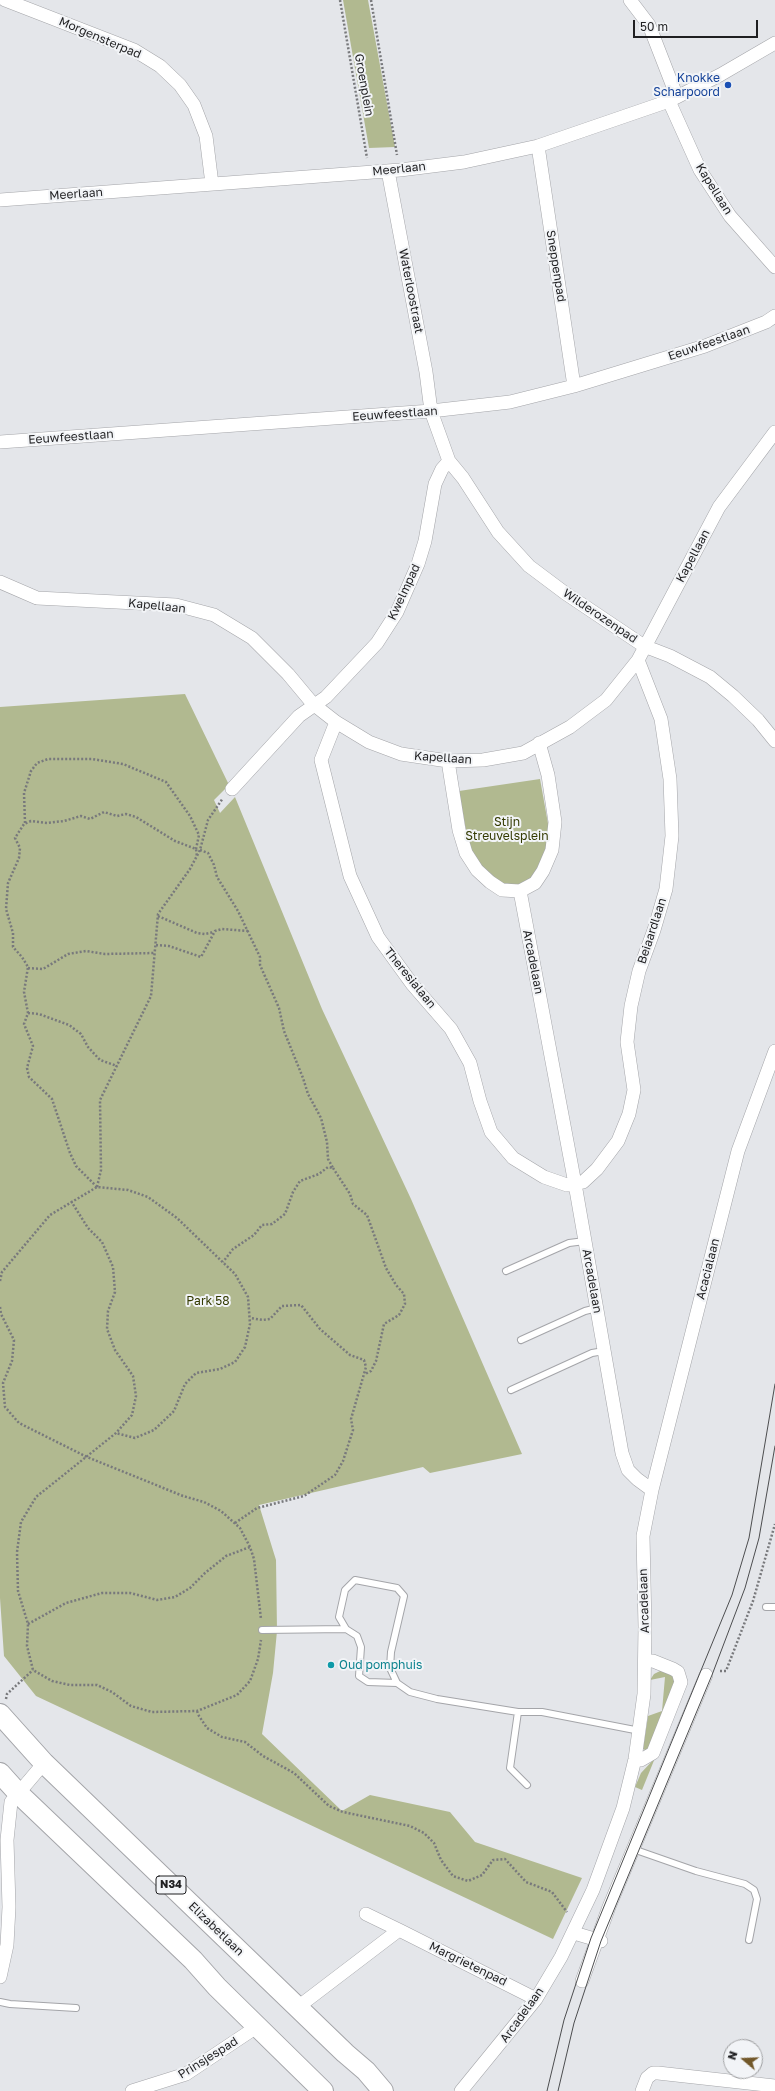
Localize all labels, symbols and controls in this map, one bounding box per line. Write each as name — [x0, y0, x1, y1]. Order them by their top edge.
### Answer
scale bar — [635, 12, 760, 38]
street label: Morgensterpad — [57, 14, 143, 62]
text: 50 m — [640, 19, 668, 34]
street label: Groenplein — [351, 53, 377, 117]
place label: Knokke Scharpoord — [653, 71, 720, 99]
marker: Knokke Scharpoord — [723, 80, 733, 90]
street label: Meerlaan — [372, 159, 426, 179]
street label: Kapellaan — [693, 161, 735, 217]
street label: Meerlaan — [49, 185, 103, 203]
street label: Sneppenpad — [543, 229, 569, 303]
street label: Waterloostraat — [396, 247, 426, 335]
street label: Eeuwfeestlaan — [666, 322, 752, 364]
street label: Eeuwfeestlaan — [352, 404, 438, 424]
street label: Eeuwfeestlaan — [28, 427, 114, 447]
street label: Kapellaan — [673, 527, 713, 585]
street label: Kwelmpad — [385, 562, 423, 622]
street label: Wilderozenpad — [560, 586, 640, 646]
street label: Kapellaan — [127, 596, 187, 616]
street label: Kapellaan — [414, 749, 472, 767]
park label: Stijn Streuvelsplein — [465, 815, 549, 843]
street label: Beiaardlaan — [635, 896, 669, 966]
street label: Arcadelaan — [520, 929, 546, 995]
street label: Theresialaan — [381, 945, 439, 1011]
street label: Acacialaan — [693, 1237, 723, 1301]
street label: Arcadelaan — [579, 1248, 605, 1314]
park label: Park 58 — [186, 1294, 230, 1308]
street label: Arcadelaan — [636, 1568, 652, 1634]
place label: Oud pomphuis — [339, 1658, 422, 1672]
marker: Oud pomphuis — [326, 1660, 336, 1670]
road number: N34 — [156, 1876, 186, 1894]
street label: Elizabetlaan — [185, 1899, 247, 1959]
street label: Margrietenpad — [427, 1939, 509, 1989]
street label: Arcadelaan — [497, 1984, 547, 2046]
street label: Prinsjespad — [176, 2034, 240, 2082]
north arrow — [723, 2039, 763, 2079]
text: N — [725, 2049, 740, 2061]

